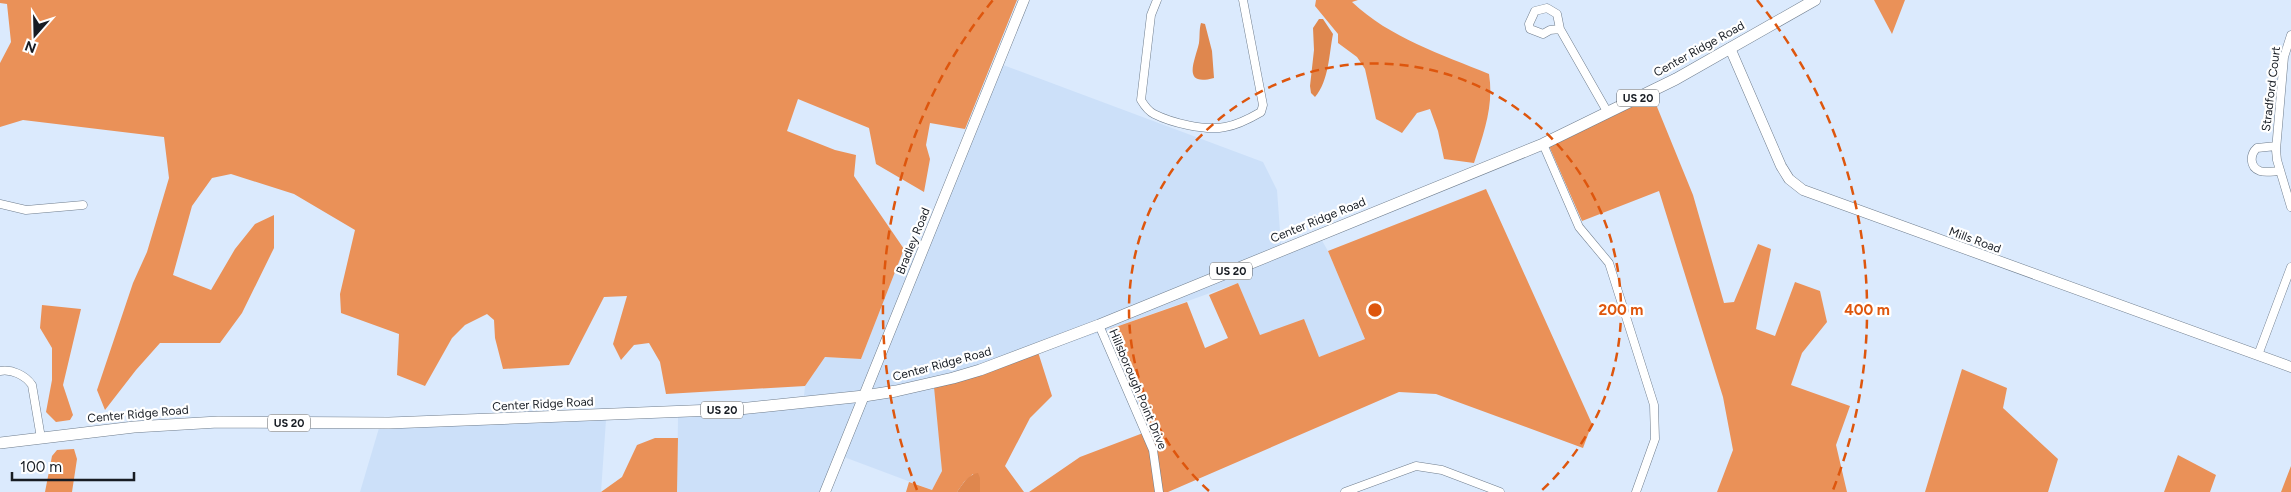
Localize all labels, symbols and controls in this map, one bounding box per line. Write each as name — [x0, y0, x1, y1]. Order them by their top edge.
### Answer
north arrow — [10, 10, 60, 60]
street label: Center Ridge Road — [1651, 18, 1747, 80]
text: N — [23, 37, 39, 57]
street label: Stradford Court — [2259, 45, 2283, 132]
road number: US 20 — [1617, 90, 1659, 106]
street label: Center Ridge Road — [1268, 194, 1368, 246]
street label: Bradley Road — [893, 206, 933, 276]
street label: Mills Road — [1947, 224, 2003, 256]
road number: US 20 — [1210, 262, 1252, 280]
centre of rings — [1366, 301, 1384, 319]
text: 200 m — [1599, 301, 1643, 319]
text: 400 m — [1844, 301, 1890, 319]
street label: Hillsborough Point Drive — [1106, 327, 1170, 452]
street label: Center Ridge Road — [891, 344, 993, 384]
street label: Center Ridge Road — [492, 394, 594, 414]
road number: US 20 — [701, 402, 743, 418]
street label: Center Ridge Road — [87, 403, 189, 425]
road number: US 20 — [268, 414, 310, 432]
scale bar — [12, 450, 135, 482]
text: 100 m — [20, 458, 62, 476]

